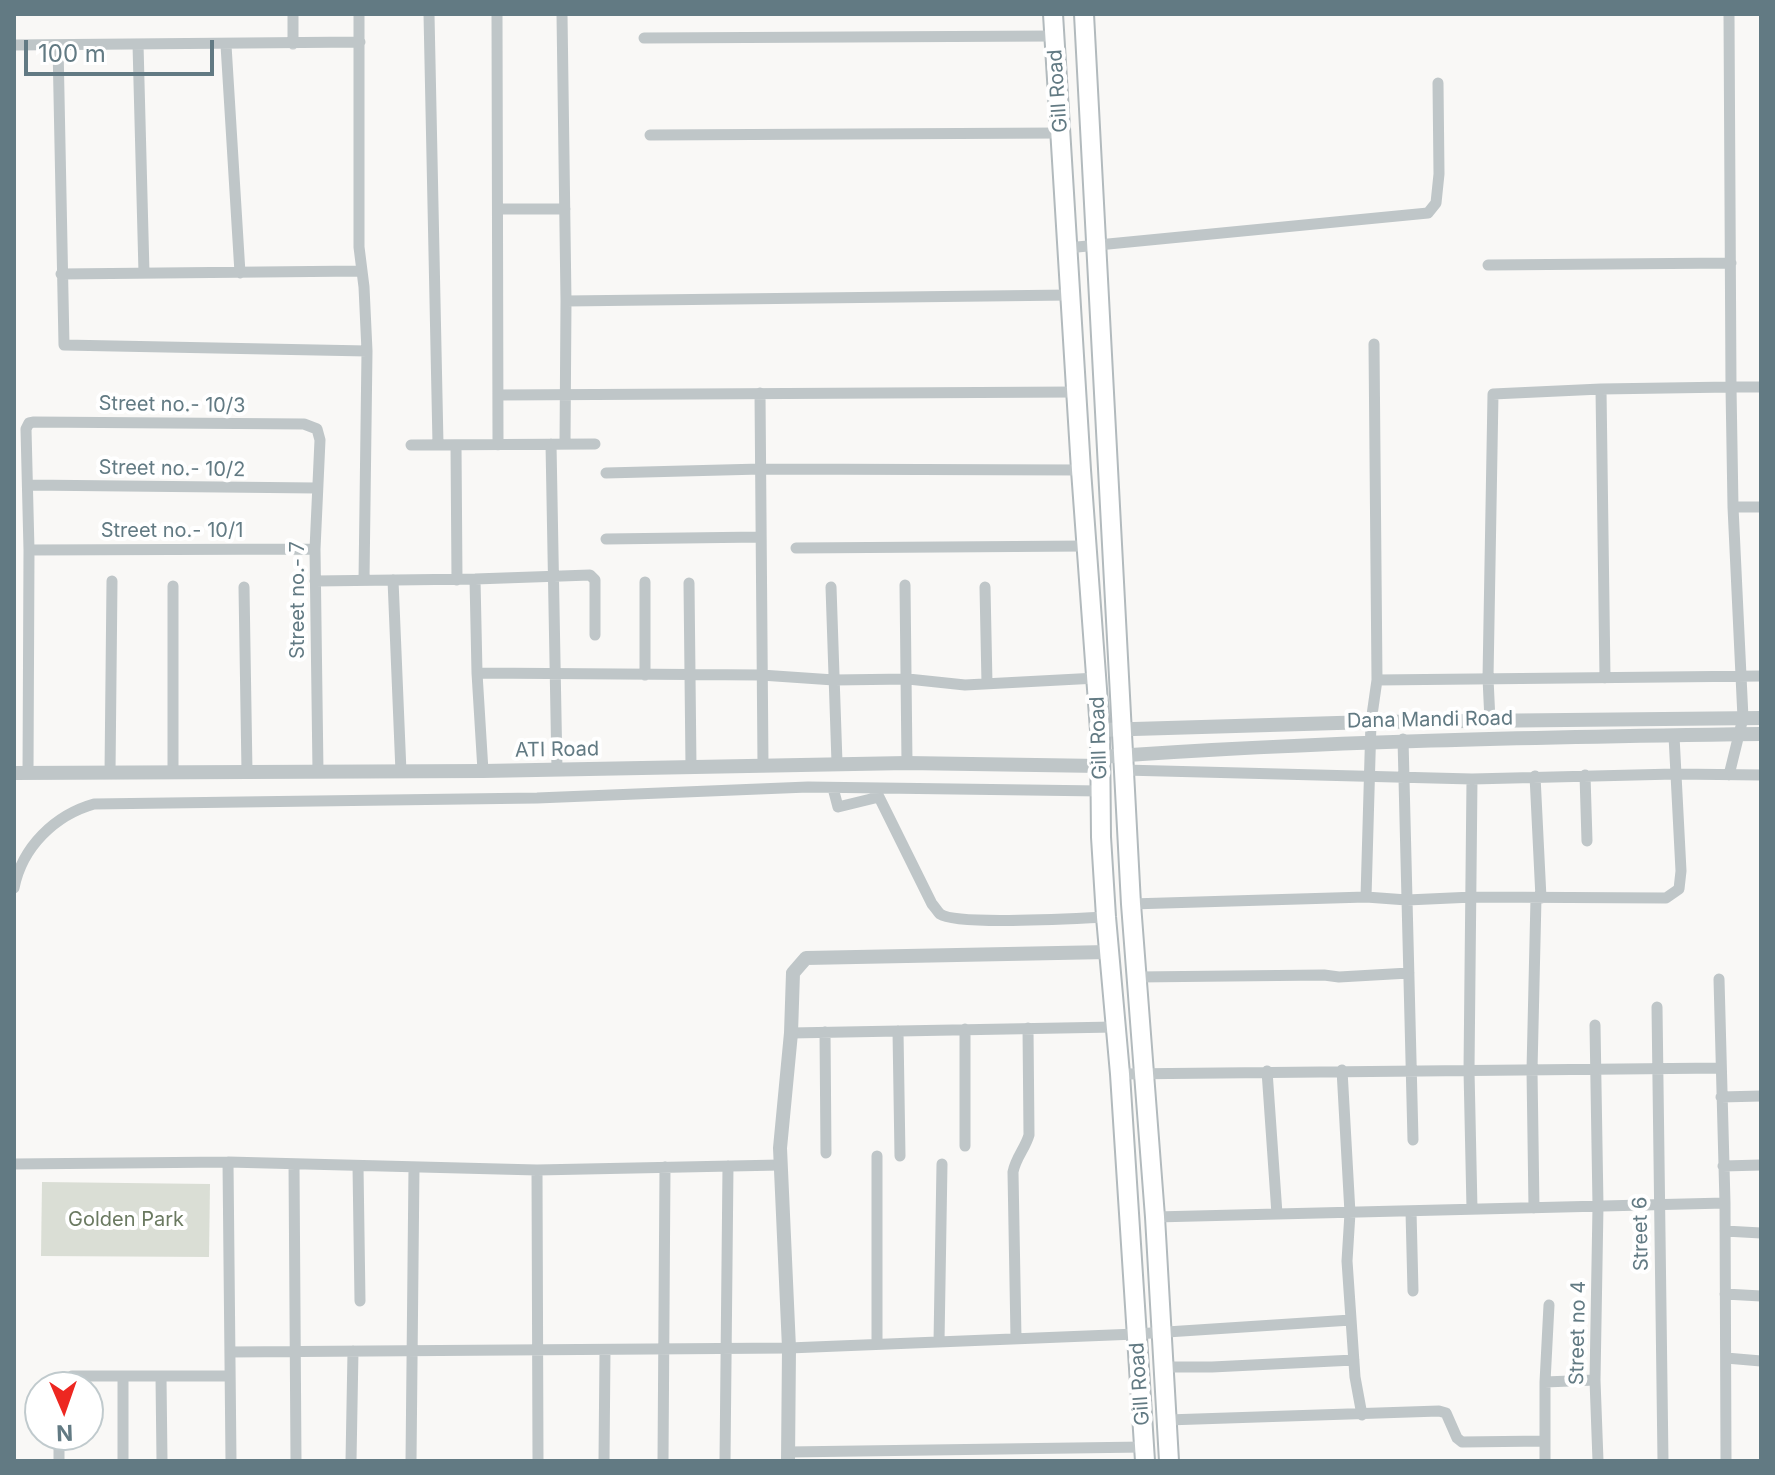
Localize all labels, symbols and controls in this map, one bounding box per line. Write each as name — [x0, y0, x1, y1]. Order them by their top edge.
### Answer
scale bar — [28, 24, 218, 74]
text: 100 m — [38, 39, 106, 68]
street label: Gill Road — [1043, 49, 1073, 133]
street label: Street no.- 10/3 — [98, 392, 246, 418]
street label: Street no.- 10/2 — [98, 456, 246, 482]
street label: Street no.- 10/1 — [101, 519, 243, 543]
street label: Street no.- 7 — [286, 541, 310, 659]
street label: Gill Road — [1086, 696, 1112, 780]
street label: Dana Mandi Road — [1347, 707, 1513, 733]
street label: ATI Road — [515, 737, 599, 763]
street label: Street 6 — [1628, 1197, 1654, 1271]
park label: Golden Park — [68, 1208, 184, 1232]
street label: Street no 4 — [1565, 1281, 1591, 1385]
street label: Gill Road — [1125, 1342, 1155, 1426]
north arrow — [24, 1371, 104, 1451]
text: N — [56, 1420, 74, 1446]

